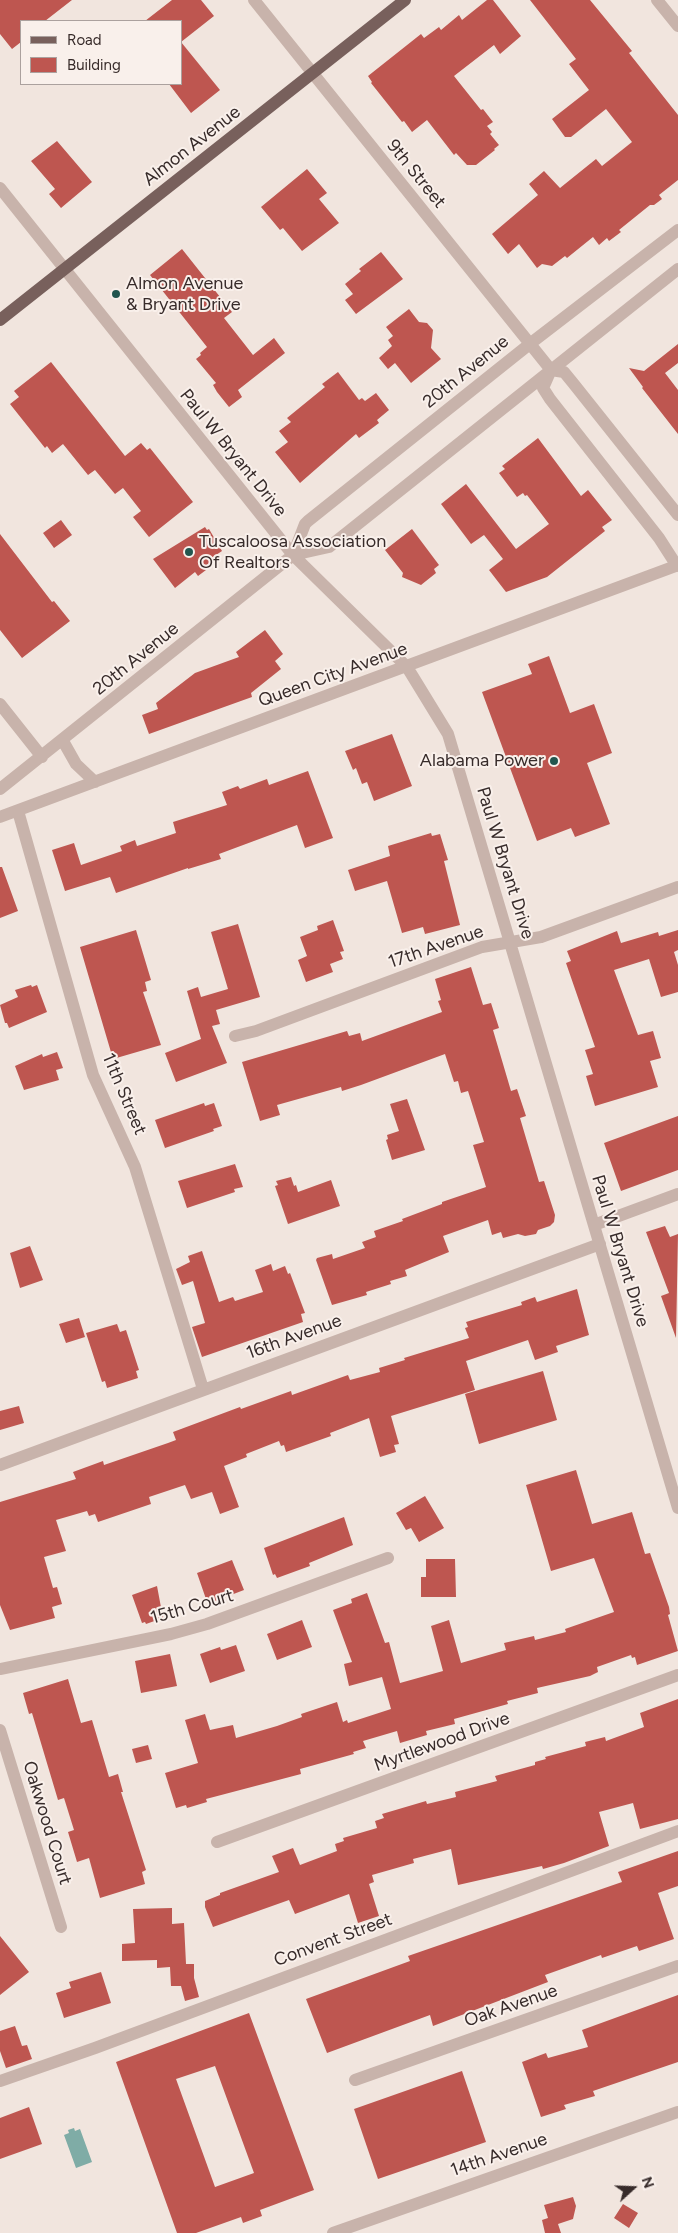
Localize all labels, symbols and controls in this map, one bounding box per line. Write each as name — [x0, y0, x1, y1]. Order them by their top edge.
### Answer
legend — [20, 20, 182, 85]
text: Road — [67, 31, 102, 49]
text: Building — [67, 56, 121, 74]
street label: Almon Avenue — [139, 101, 245, 191]
street label: 9th Street — [382, 135, 450, 213]
place label: Almon Avenue & Bryant Drive — [126, 273, 243, 316]
marker: Almon Avenue & Bryant Drive — [110, 288, 122, 300]
street label: 20th Avenue — [419, 331, 513, 413]
street label: Paul W Bryant Drive — [175, 385, 291, 521]
place label: Tuscaloosa Association Of Realtors — [199, 531, 386, 574]
marker: Tuscaloosa Association Of Realtors — [183, 546, 195, 558]
street label: 20th Avenue — [89, 618, 183, 700]
street label: Queen City Avenue — [256, 638, 410, 712]
place label: Alabama Power — [420, 750, 544, 772]
marker: Alabama Power — [548, 755, 560, 767]
street label: Paul W Bryant Drive — [472, 784, 538, 942]
street label: 17th Avenue — [386, 921, 486, 973]
street label: 11th Street — [97, 1050, 151, 1138]
street label: Paul W Bryant Drive — [587, 1172, 653, 1330]
street label: 16th Avenue — [243, 1310, 345, 1364]
street label: 15th Court — [148, 1585, 236, 1629]
street label: Myrtlewood Drive — [371, 1707, 513, 1777]
street label: Oakwood Court — [18, 1759, 76, 1887]
street label: Convent Street — [271, 1909, 395, 1971]
street label: Oak Avenue — [462, 1980, 560, 2032]
street label: 14th Avenue — [448, 2128, 550, 2182]
north arrow — [608, 2163, 658, 2213]
text: N — [638, 2175, 657, 2191]

